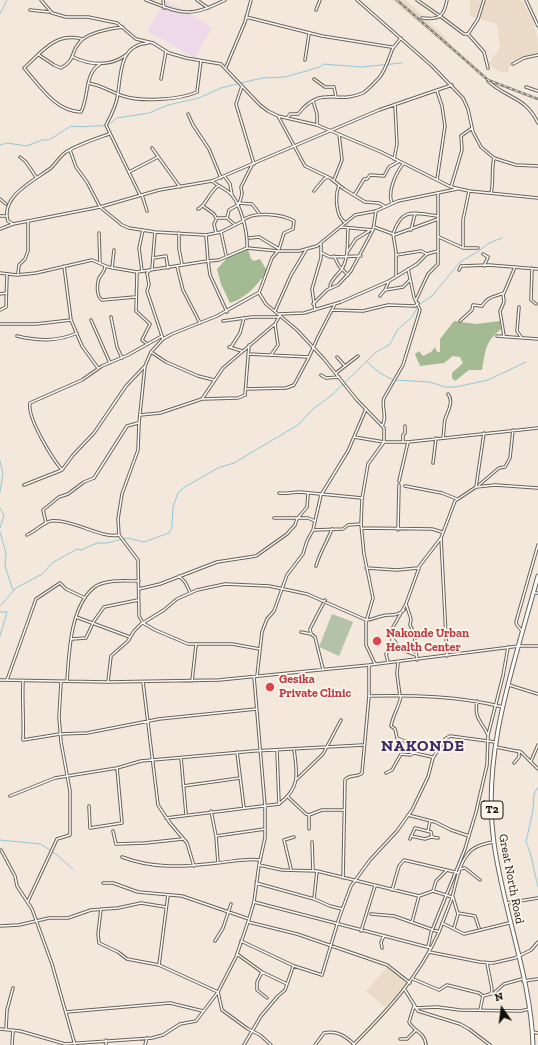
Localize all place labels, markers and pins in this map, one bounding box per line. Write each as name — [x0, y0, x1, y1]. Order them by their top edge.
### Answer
place label: Nakonde Urban Health Center — [386, 627, 469, 655]
marker: Nakonde Urban Health Center — [371, 635, 383, 647]
place label: Gesika Private Clinic — [279, 673, 351, 701]
marker: Gesika Private Clinic — [264, 681, 276, 693]

